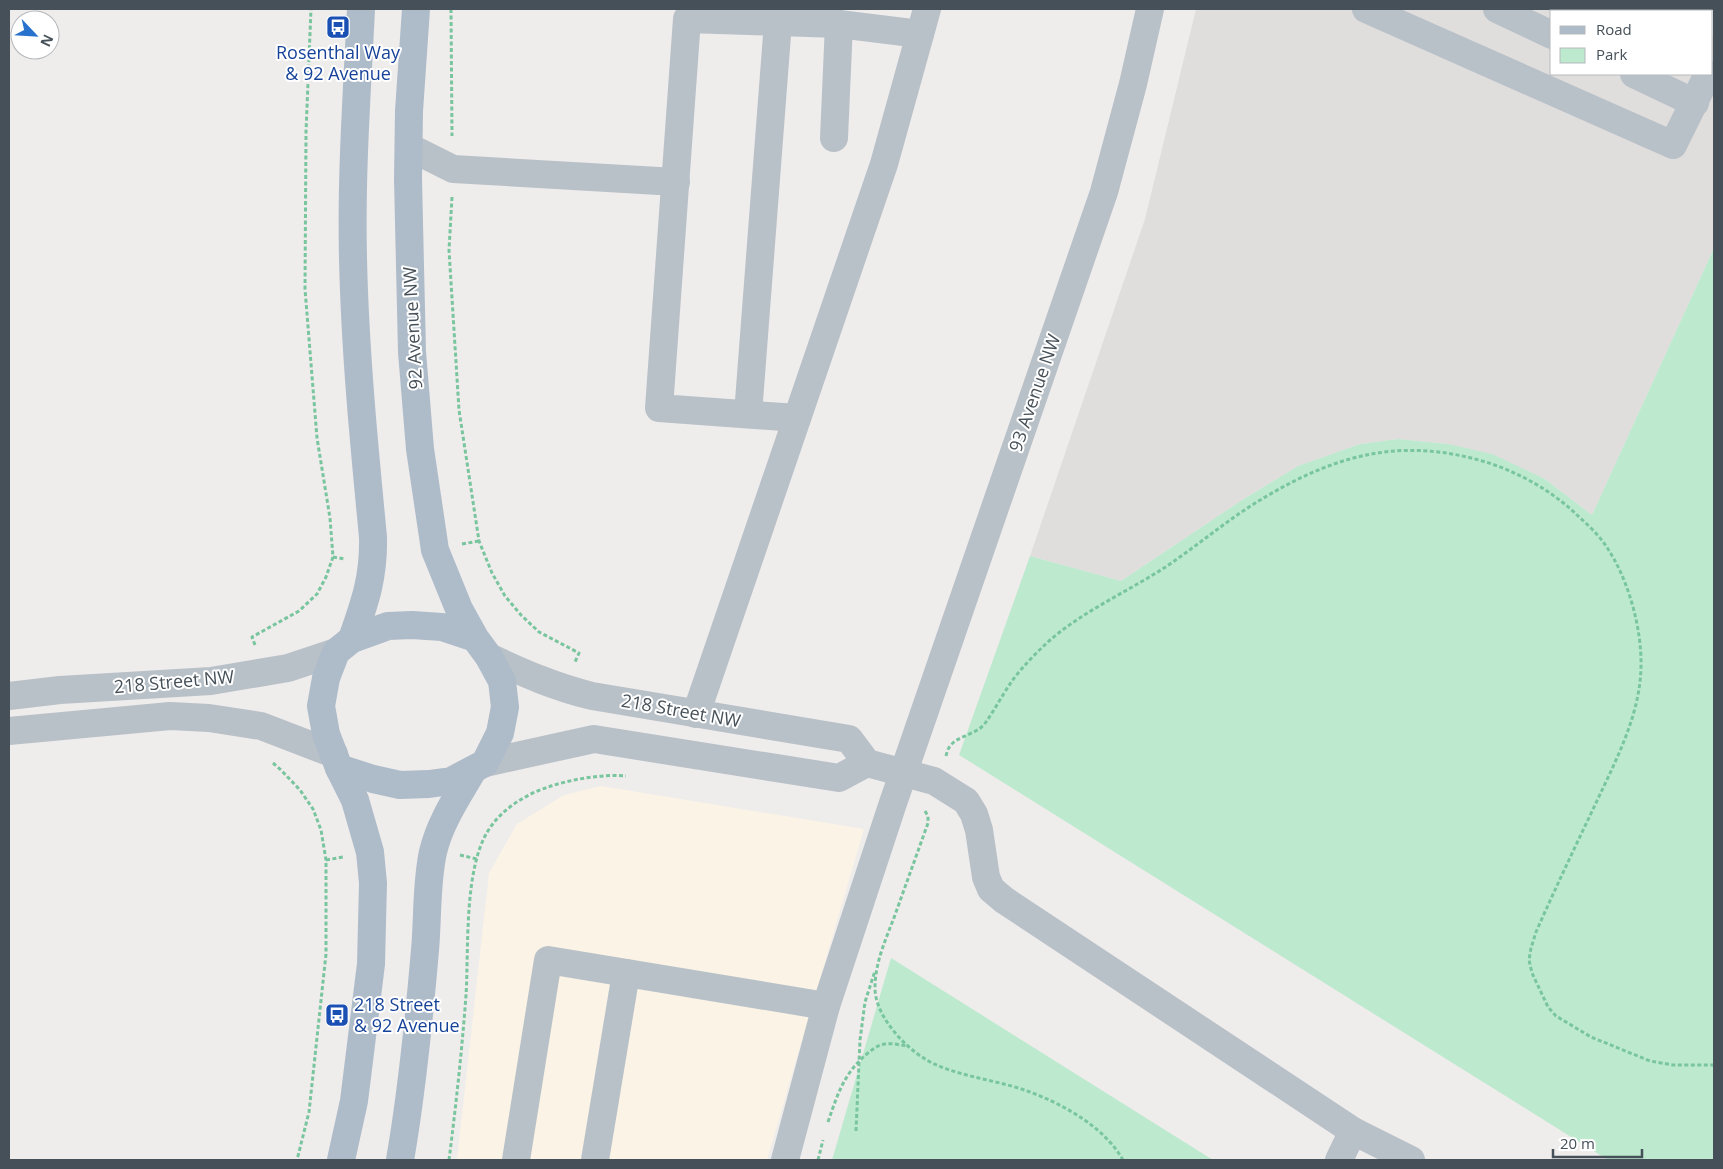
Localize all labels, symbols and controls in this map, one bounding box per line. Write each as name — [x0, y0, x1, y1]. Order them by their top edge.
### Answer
north arrow — [10, 10, 60, 60]
legend — [1550, 10, 1713, 75]
bus stop icon: Rosenthal Way & 92 Avenue — [325, 14, 351, 40]
text: Road — [1596, 19, 1632, 39]
text: N — [36, 32, 58, 50]
place label: Rosenthal Way & 92 Avenue — [276, 40, 401, 85]
text: Park — [1596, 44, 1627, 64]
street label: 92 Avenue NW — [397, 266, 427, 390]
street label: 93 Avenue NW — [1003, 330, 1066, 455]
street label: 218 Street NW — [113, 664, 235, 698]
street label: 218 Street NW — [620, 688, 743, 732]
place label: 218 Street & 92 Avenue — [354, 992, 460, 1037]
bus stop icon: 218 Street & 92 Avenue — [324, 1002, 350, 1028]
scale bar — [1553, 1126, 1642, 1158]
text: 20 m — [1560, 1133, 1595, 1153]

